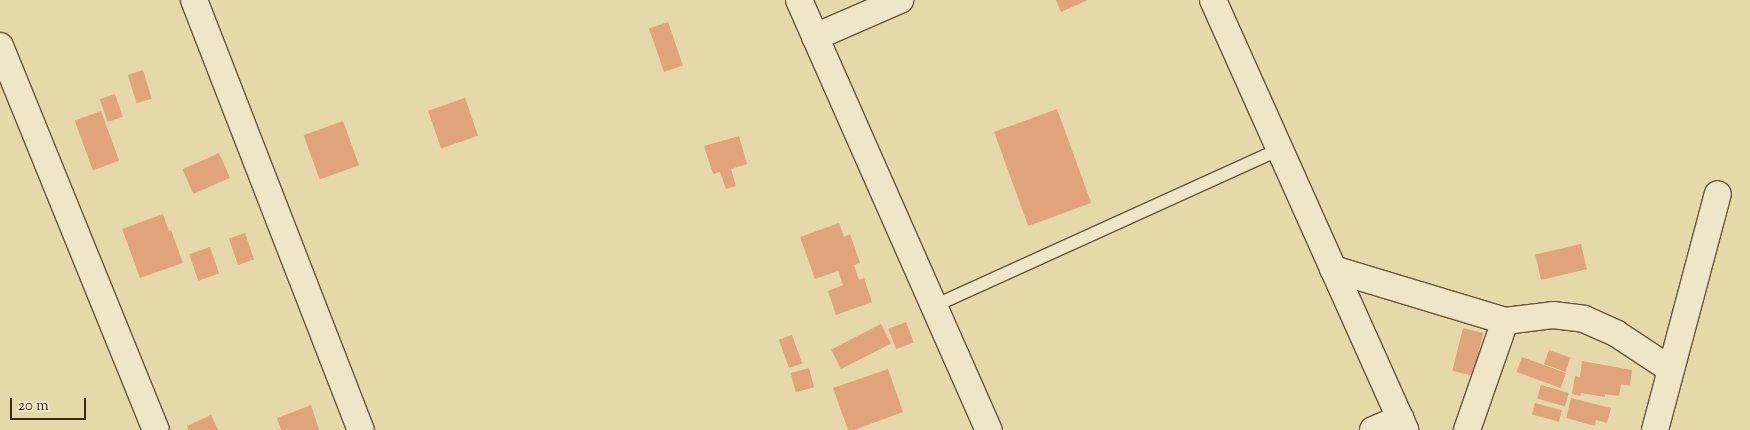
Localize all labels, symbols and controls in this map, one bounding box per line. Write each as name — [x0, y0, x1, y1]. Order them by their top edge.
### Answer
scale bar — [12, 388, 89, 420]
text: 20 m — [18, 396, 49, 417]

